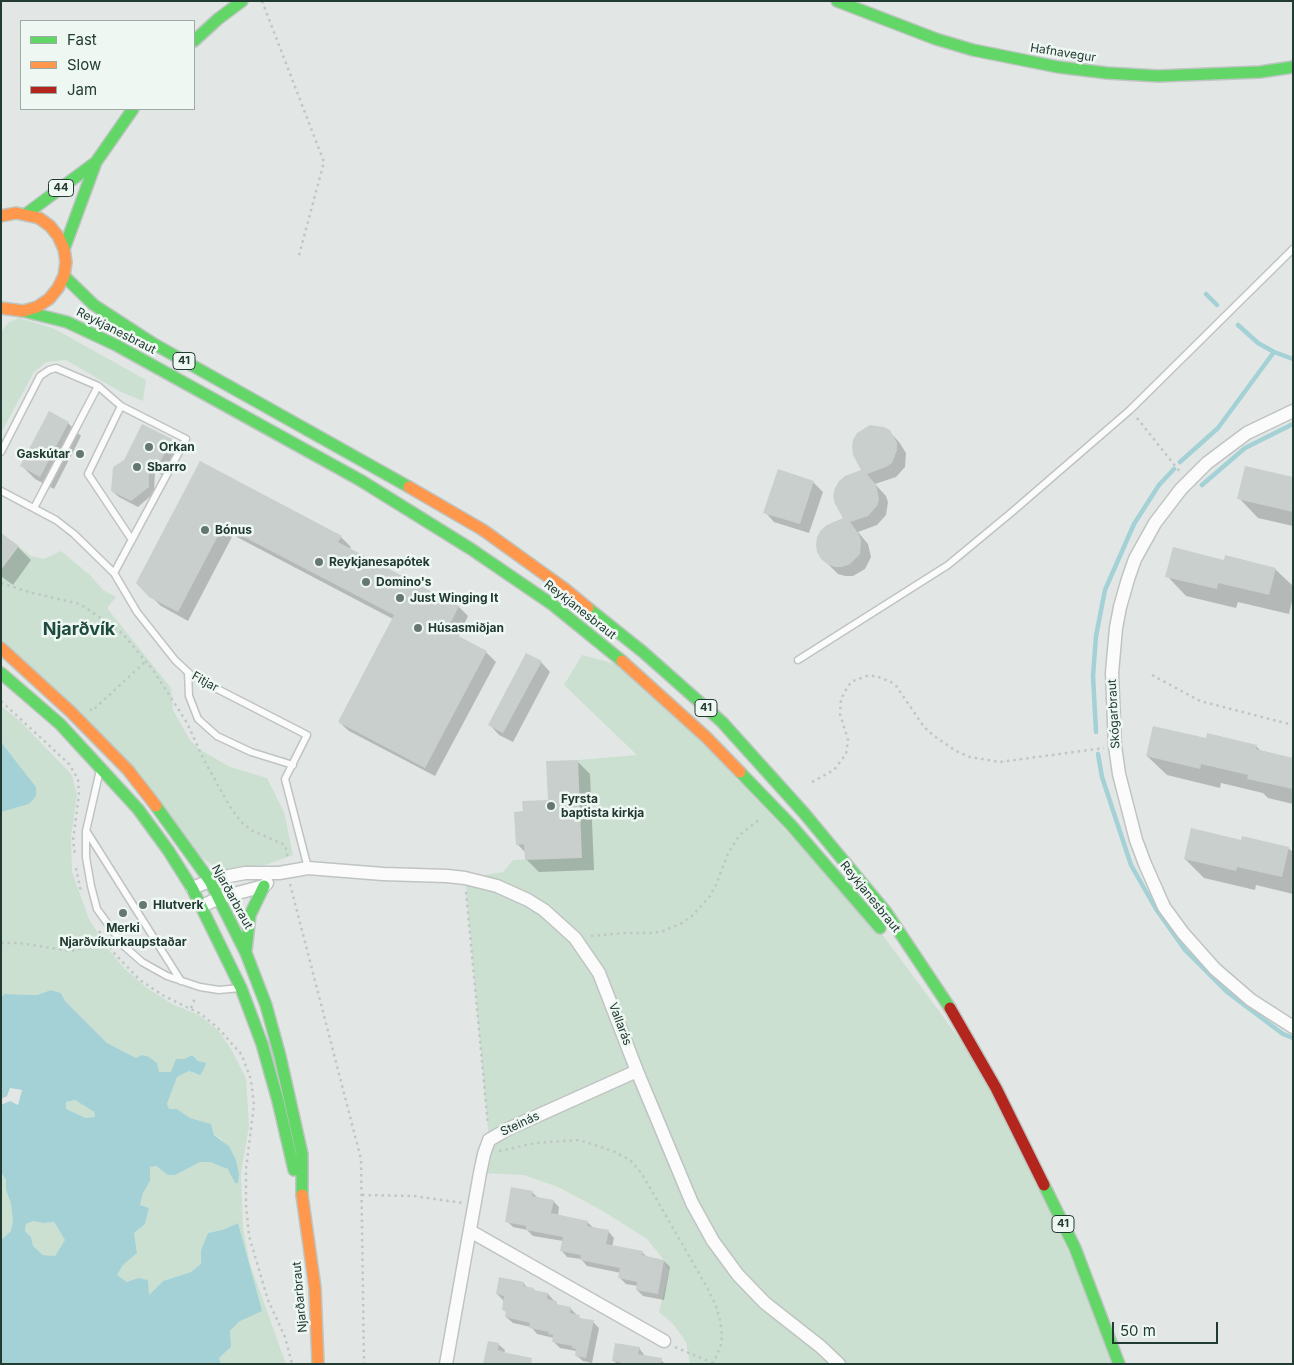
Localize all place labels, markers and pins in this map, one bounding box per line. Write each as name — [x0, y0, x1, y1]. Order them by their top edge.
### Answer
place label: Orkan — [159, 440, 195, 454]
marker: Orkan — [143, 441, 155, 453]
place label: Gaskútar — [17, 447, 70, 461]
marker: Gaskútar — [74, 448, 86, 460]
place label: Sbarro — [147, 460, 186, 474]
marker: Sbarro — [131, 461, 143, 473]
place label: Bónus — [215, 523, 252, 537]
marker: Bónus — [199, 524, 211, 536]
place label: Reykjanesapótek — [329, 555, 430, 569]
marker: Reykjanesapótek — [313, 556, 325, 568]
place label: Domino's — [376, 575, 432, 589]
marker: Domino's — [360, 576, 372, 588]
place label: Just Winging It — [410, 591, 498, 605]
marker: Just Winging It — [394, 592, 406, 604]
place label: Húsasmiðjan — [428, 621, 504, 635]
marker: Húsasmiðjan — [412, 622, 424, 634]
place label: Fyrsta baptista kirkja — [561, 792, 644, 820]
marker: Fyrsta baptista kirkja — [545, 800, 557, 812]
place label: Hlutverk — [153, 898, 204, 912]
marker: Hlutverk — [137, 899, 149, 911]
marker: Merki Njarðvíkurkaupstaðar — [117, 907, 129, 919]
place label: Merki Njarðvíkurkaupstaðar — [59, 921, 187, 949]

